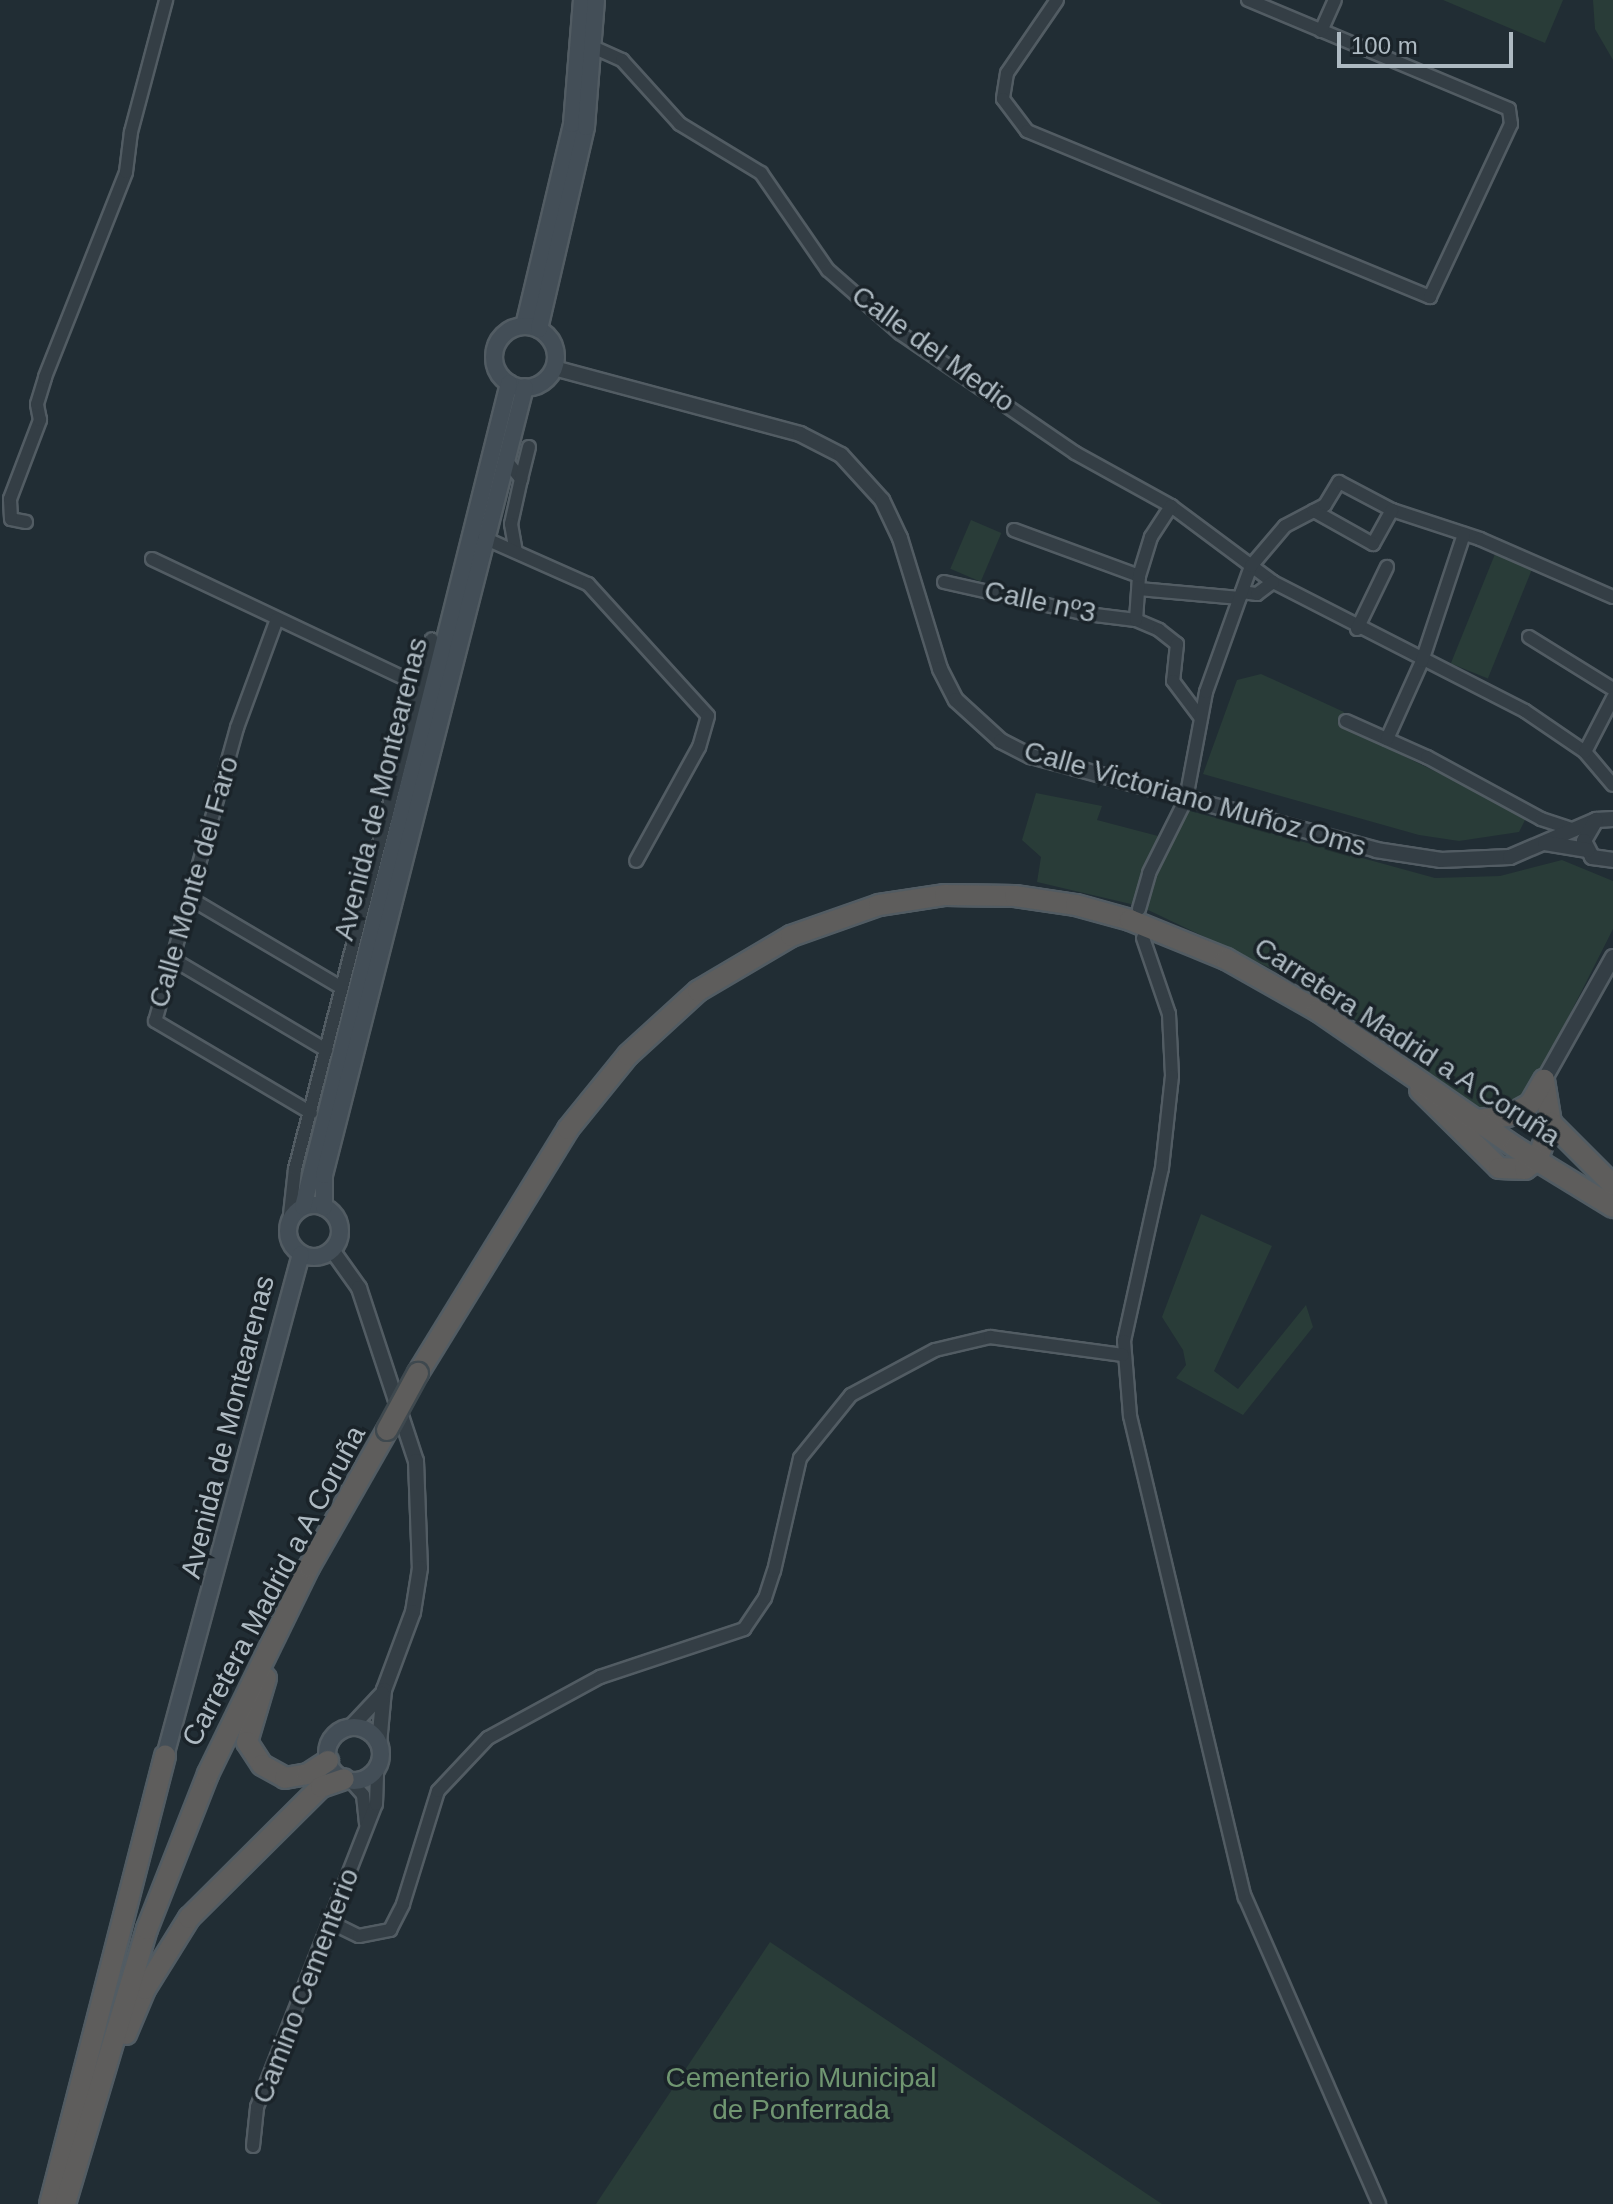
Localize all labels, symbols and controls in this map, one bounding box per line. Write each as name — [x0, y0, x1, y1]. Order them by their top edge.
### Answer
scale bar — [1341, 16, 1517, 66]
text: 100 m — [1351, 32, 1418, 59]
street label: Calle del Medio — [845, 279, 1021, 419]
street label: Calle nº3 — [981, 574, 1099, 630]
street label: Avenida de Montearenas — [327, 634, 435, 944]
street label: Calle Victoriano Muñoz Oms — [1020, 734, 1370, 864]
street label: Calle Monte del Faro — [142, 752, 246, 1012]
street label: Carretera Madrid a A Coruña — [1246, 930, 1568, 1154]
street label: Avenida de Montearenas — [174, 1272, 282, 1582]
street label: Carretera Madrid a A Coruña — [174, 1419, 374, 1753]
street label: Camino Cementerio — [246, 1864, 366, 2108]
park label: Cementerio Municipal de Ponferrada — [666, 2061, 936, 2127]

